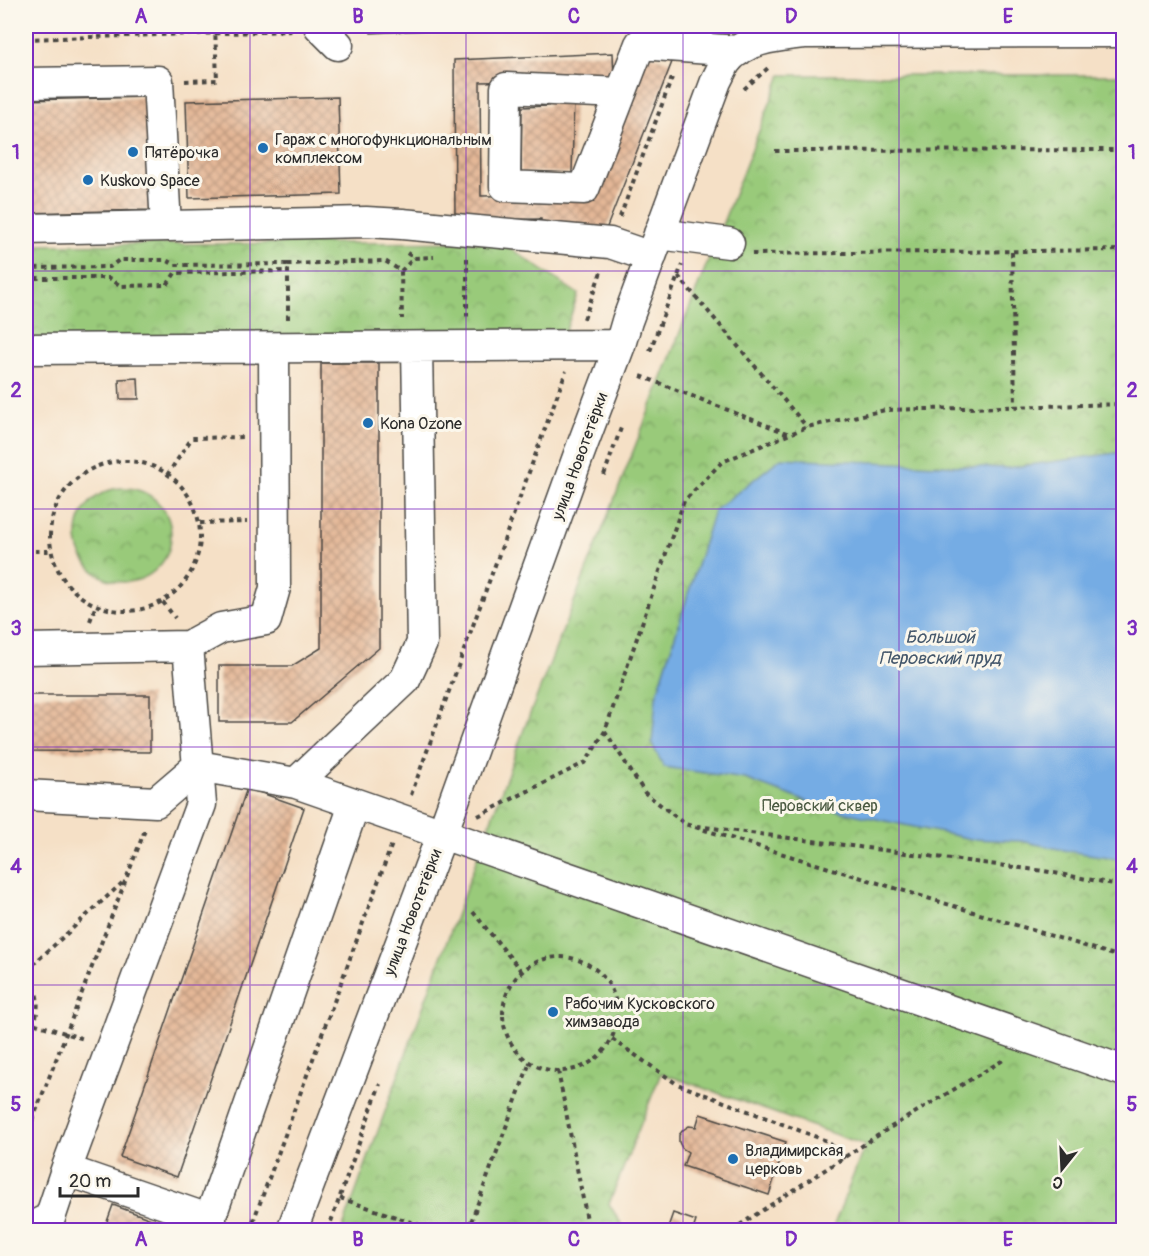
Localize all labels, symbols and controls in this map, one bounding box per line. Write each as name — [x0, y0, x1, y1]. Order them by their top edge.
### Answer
text: A — [135, 4, 148, 29]
text: B — [352, 4, 364, 29]
text: C — [568, 4, 580, 29]
text: D — [785, 4, 798, 29]
text: E — [1003, 4, 1014, 29]
place label: Гараж с многофункциональным комплексом — [275, 130, 492, 168]
text: 1 — [12, 140, 20, 165]
text: 1 — [1128, 140, 1136, 165]
marker: Гараж с многофункциональным комплексом — [256, 141, 270, 155]
place label: Пятёрочка — [145, 143, 219, 163]
marker: Пятёрочка — [126, 145, 140, 159]
place label: Kuskovo Space — [100, 171, 200, 191]
marker: Kuskovo Space — [81, 173, 95, 187]
text: 2 — [10, 378, 22, 403]
text: 2 — [1126, 378, 1138, 403]
street label: улица Новотетёрки — [547, 390, 612, 524]
place label: Kona Ozone — [380, 414, 462, 434]
marker: Kona Ozone — [361, 416, 375, 430]
text: 3 — [10, 616, 22, 641]
text: 3 — [1126, 616, 1138, 641]
water label: Большой Перовский пруд — [879, 626, 1003, 670]
park label: Перовский сквер — [762, 796, 878, 816]
street label: улица Новотетёрки — [379, 846, 446, 979]
text: 4 — [10, 854, 22, 879]
text: 4 — [1126, 854, 1138, 879]
place label: Рабочим Кусковского химзавода — [565, 994, 715, 1032]
marker: Рабочим Кусковского химзавода — [546, 1005, 560, 1019]
text: 5 — [11, 1092, 22, 1117]
text: 5 — [1127, 1092, 1138, 1117]
north arrow — [1032, 1139, 1092, 1199]
place label: Владимирская церковь — [745, 1141, 843, 1179]
marker: Владимирская церковь — [726, 1152, 740, 1166]
scale bar — [60, 1160, 138, 1198]
text: 20 m — [69, 1170, 111, 1193]
text: С — [1050, 1171, 1065, 1193]
text: A — [135, 1227, 148, 1252]
text: B — [352, 1227, 364, 1252]
text: C — [568, 1227, 580, 1252]
text: D — [785, 1227, 798, 1252]
text: E — [1003, 1227, 1014, 1252]

